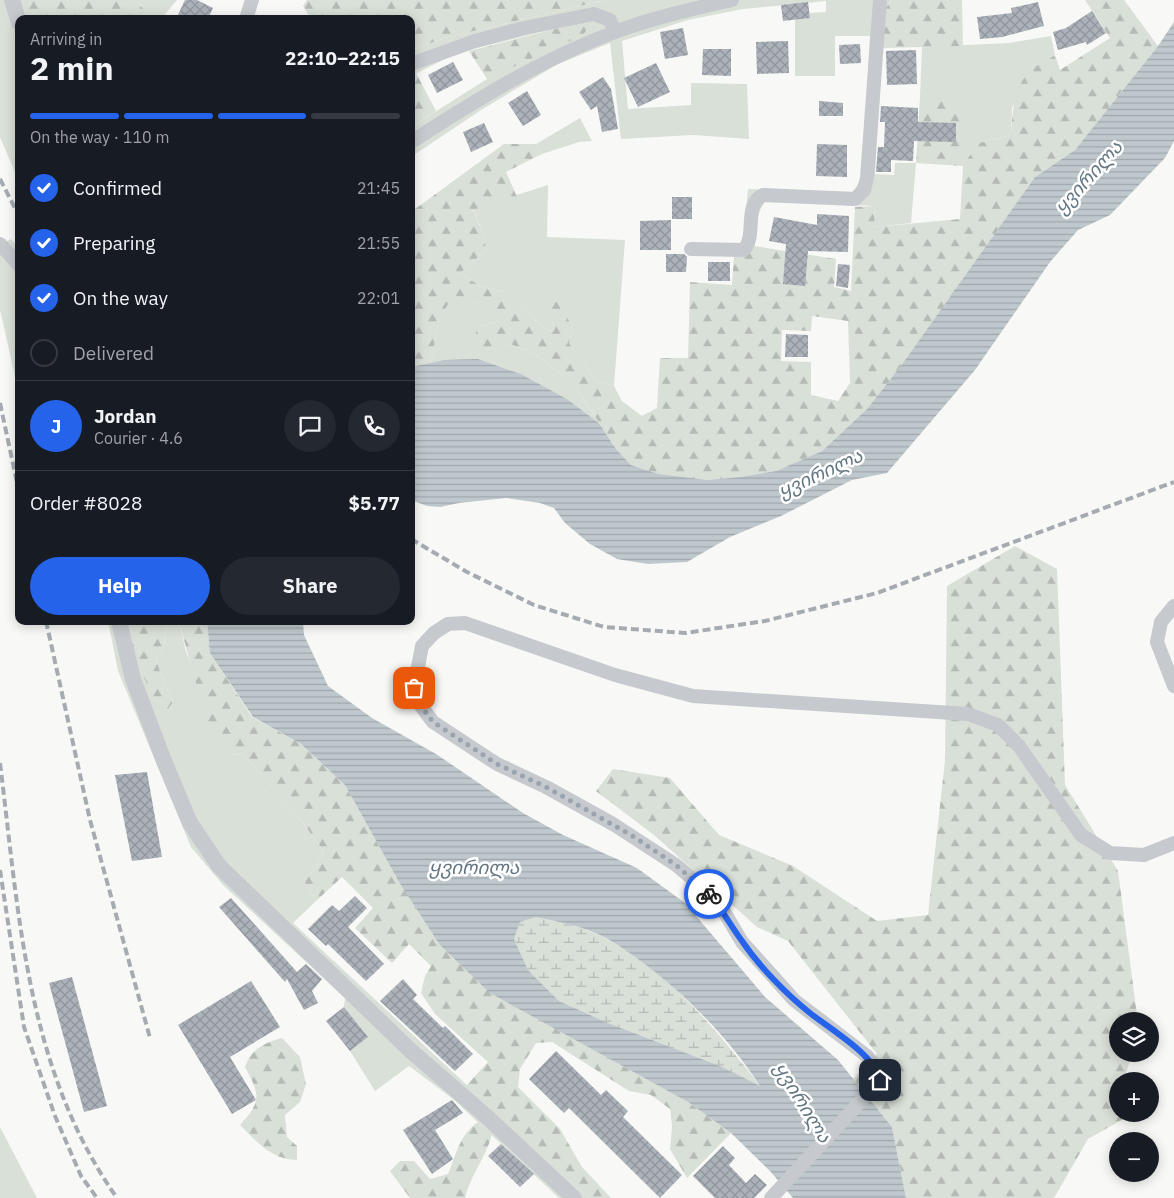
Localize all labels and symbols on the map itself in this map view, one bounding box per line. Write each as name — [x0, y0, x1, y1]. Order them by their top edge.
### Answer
water label: ყვირილა — [1049, 135, 1128, 219]
water label: ყვირილა — [774, 443, 867, 503]
pin — [393, 667, 435, 709]
water label: ყვირილა — [429, 855, 520, 879]
courier — [684, 869, 734, 919]
water label: ყვირილა — [769, 1057, 837, 1147]
pin — [859, 1059, 901, 1101]

